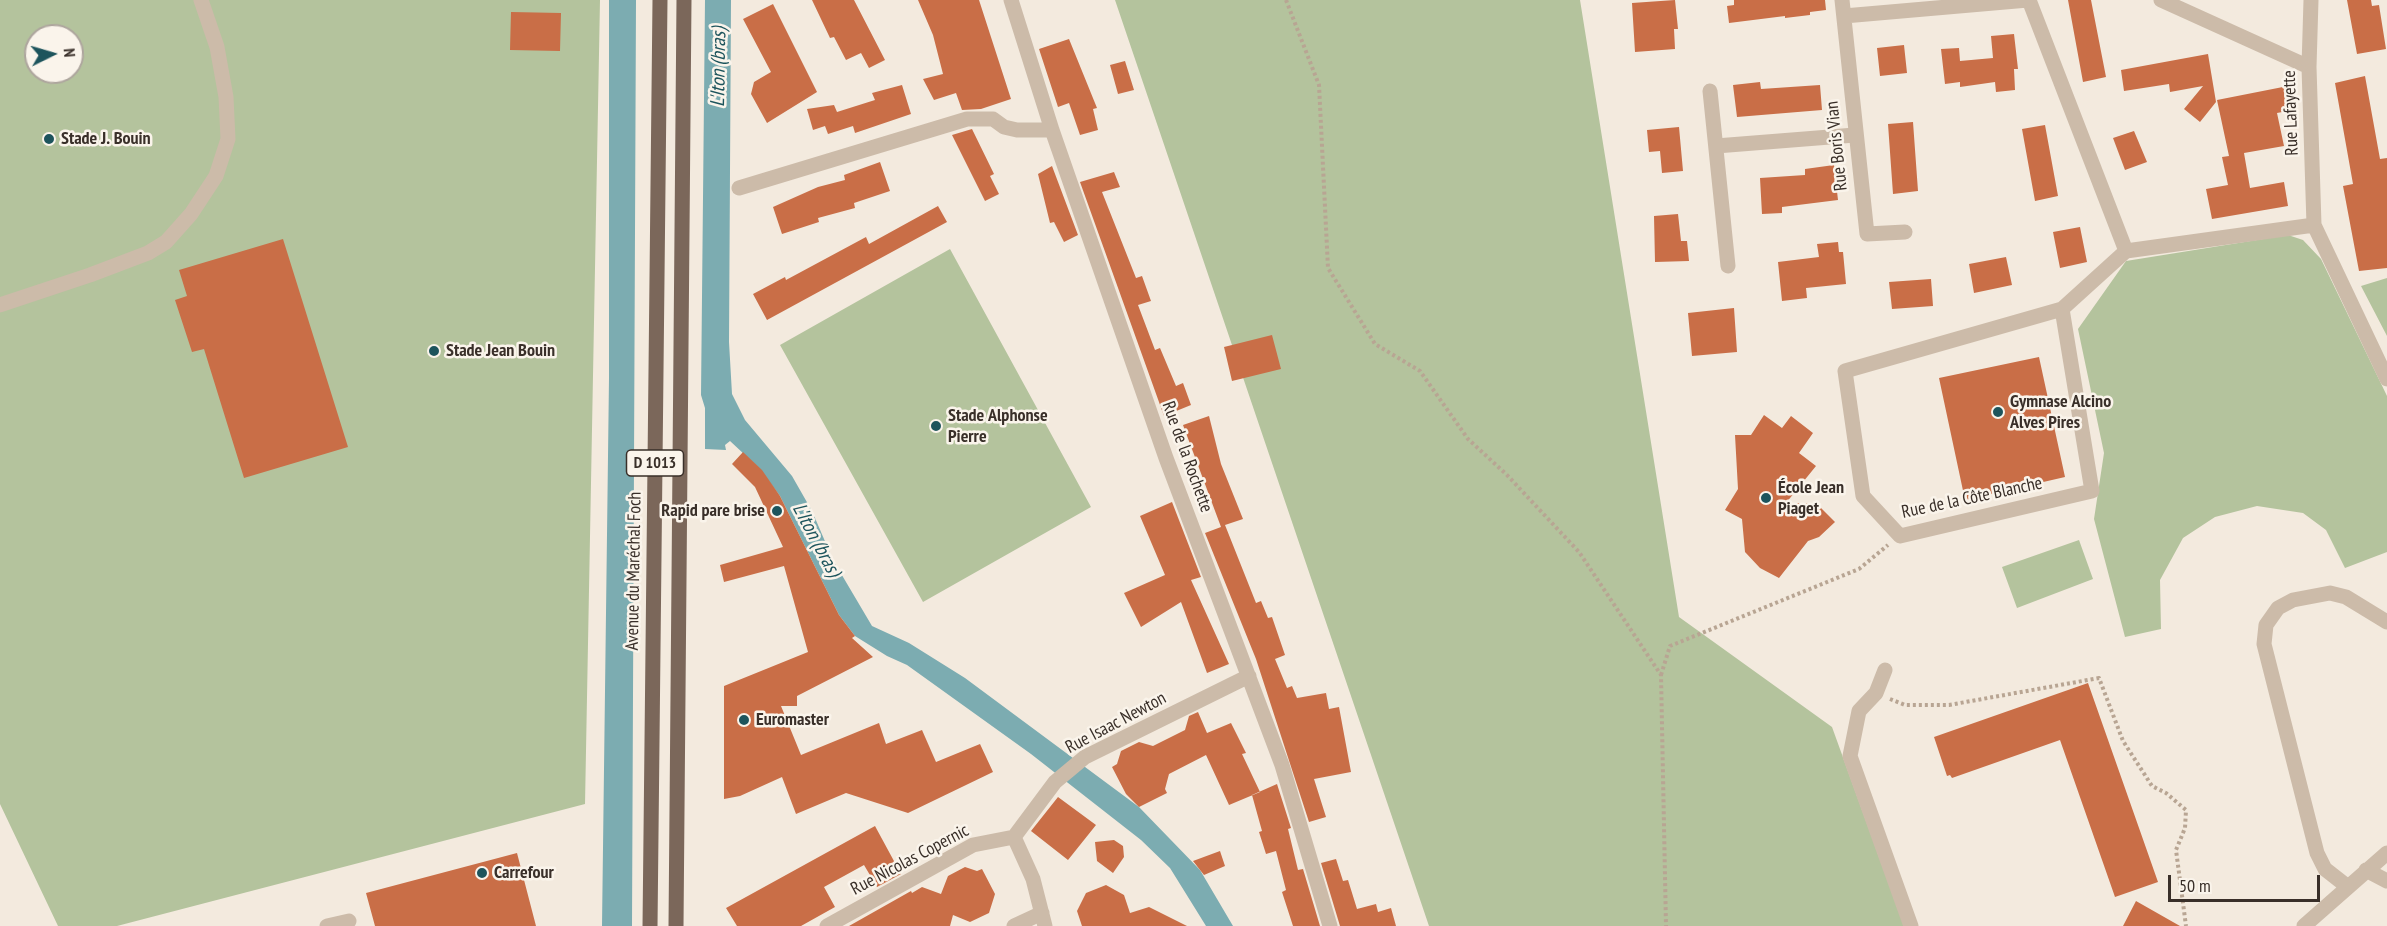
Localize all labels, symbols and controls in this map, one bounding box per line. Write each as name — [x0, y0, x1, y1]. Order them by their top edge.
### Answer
north arrow — [24, 24, 84, 84]
water label: L'Iton (bras) — [706, 27, 732, 107]
text: N — [60, 47, 80, 58]
street label: Rue Lafayette — [2279, 70, 2303, 156]
street label: Rue Boris Vian — [1822, 100, 1852, 192]
place label: Stade J. Bouin — [61, 128, 151, 150]
marker: Stade J. Bouin — [42, 132, 56, 146]
place label: Stade Jean Bouin — [446, 340, 555, 362]
marker: Stade Jean Bouin — [427, 344, 441, 358]
place label: Gymnase Alcino Alves Pires — [2010, 391, 2111, 434]
street label: Rue de la Rochette — [1157, 399, 1217, 515]
place label: Stade Alphonse Pierre — [948, 405, 1048, 448]
marker: Gymnase Alcino Alves Pires — [1991, 405, 2005, 419]
marker: Stade Alphonse Pierre — [929, 419, 943, 433]
road number: D 1013 — [626, 450, 684, 476]
street label: Rue de la Côte Blanche — [1900, 473, 2044, 523]
place label: École Jean Piaget — [1778, 477, 1844, 520]
street label: Avenue du Maréchal Foch — [622, 491, 646, 651]
marker: École Jean Piaget — [1759, 491, 1773, 505]
water label: L'Iton (bras) — [787, 499, 845, 581]
place label: Rapid pare brise — [661, 500, 765, 522]
marker: Rapid pare brise — [770, 504, 784, 518]
street label: Rue Isaac Newton — [1062, 687, 1170, 759]
place label: Euromaster — [756, 709, 829, 731]
marker: Euromaster — [737, 713, 751, 727]
street label: Rue Nicolas Copernic — [847, 820, 973, 900]
place label: Carrefour — [494, 862, 554, 884]
scale bar — [2171, 863, 2322, 901]
marker: Carrefour — [475, 866, 489, 880]
text: 50 m — [2179, 874, 2211, 897]

